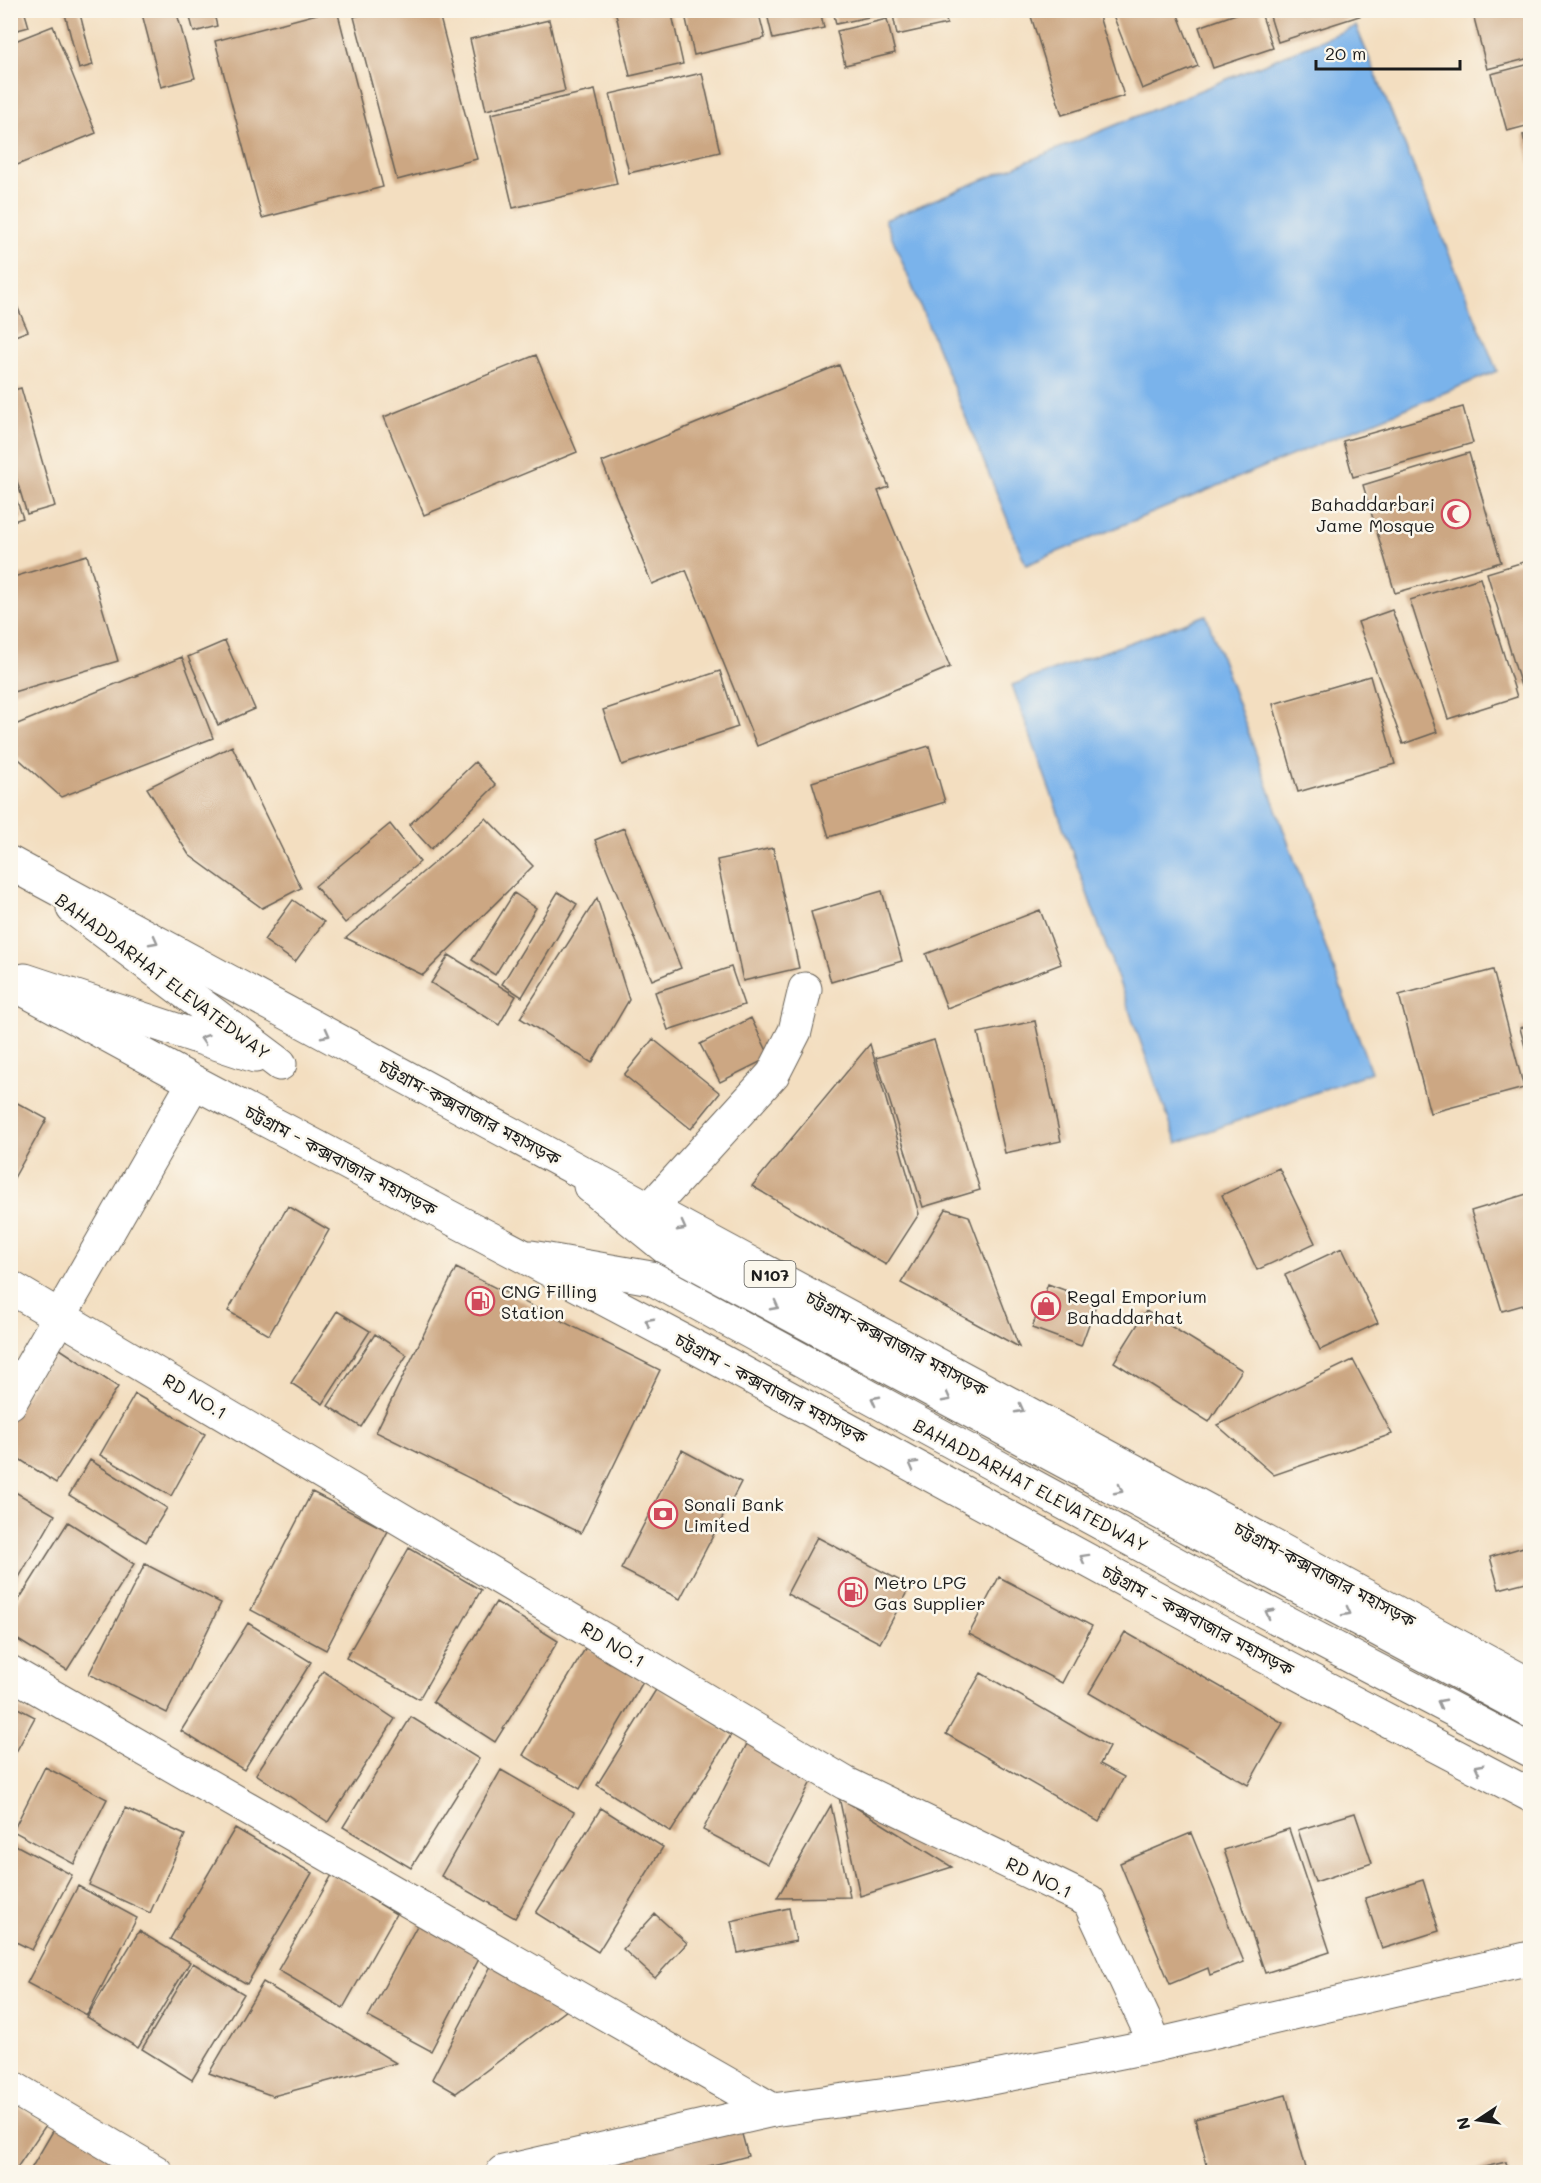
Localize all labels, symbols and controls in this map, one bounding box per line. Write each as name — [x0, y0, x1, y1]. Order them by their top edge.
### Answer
scale bar — [1316, 33, 1460, 71]
text: 20 m — [1325, 41, 1366, 65]
place label: Bahaddarbari Jame Mosque — [1311, 492, 1435, 537]
mosque icon: Bahaddarbari Jame Mosque — [1440, 498, 1472, 530]
street label: BAHADDARHAT ELEVATEDWAY — [51, 887, 275, 1065]
one-way arrow — [148, 934, 159, 945]
one-way arrow — [320, 1027, 330, 1038]
one-way arrow — [199, 1034, 210, 1046]
street label: চট্টগ্রাম-কক্সবাজার মহাসড়ক — [374, 1053, 565, 1170]
street label: চট্টগ্রাম - কক্সবাজার মহাসড়ক — [240, 1099, 442, 1221]
one-way arrow — [676, 1220, 686, 1231]
road number: N107 — [744, 1261, 796, 1287]
place label: CNG Filling Station — [501, 1279, 597, 1324]
street label: চট্টগ্রাম-কক্সবাজার মহাসড়ক — [801, 1284, 992, 1401]
place label: Regal Emporium Bahaddarhat — [1067, 1284, 1207, 1329]
fuel station icon: CNG Filling Station — [464, 1285, 496, 1317]
shop icon: Regal Emporium Bahaddarhat — [1030, 1290, 1062, 1322]
one-way arrow — [769, 1299, 780, 1310]
one-way arrow — [644, 1318, 655, 1329]
street label: চট্টগ্রাম - কক্সবাজার মহাসড়ক — [670, 1327, 872, 1449]
street label: RD NO.1 — [159, 1368, 231, 1424]
one-way arrow — [941, 1391, 952, 1402]
one-way arrow — [871, 1396, 882, 1407]
one-way arrow — [1014, 1402, 1024, 1413]
street label: BAHADDARHAT ELEVATEDWAY — [909, 1413, 1153, 1557]
one-way arrow — [908, 1461, 919, 1472]
one-way arrow — [1113, 1483, 1123, 1494]
place label: Sonali Bank Limited — [684, 1492, 784, 1537]
bank icon: Sonali Bank Limited — [647, 1498, 679, 1530]
street label: চট্টগ্রাম-কক্সবাজার মহাসড়ক — [1229, 1515, 1420, 1632]
one-way arrow — [1080, 1554, 1090, 1565]
street label: চট্টগ্রাম - কক্সবাজার মহাসড়ক — [1097, 1559, 1299, 1681]
place label: Metro LPG Gas Supplier — [874, 1570, 985, 1615]
fuel station icon: Metro LPG Gas Supplier — [837, 1576, 869, 1608]
one-way arrow — [1340, 1605, 1351, 1616]
one-way arrow — [1264, 1609, 1275, 1620]
street label: RD NO.1 — [577, 1616, 649, 1672]
one-way arrow — [1437, 1699, 1448, 1710]
one-way arrow — [1474, 1764, 1485, 1775]
street label: RD NO.1 — [1002, 1851, 1076, 1903]
north arrow — [1448, 2090, 1508, 2150]
text: N — [1451, 2115, 1474, 2132]

